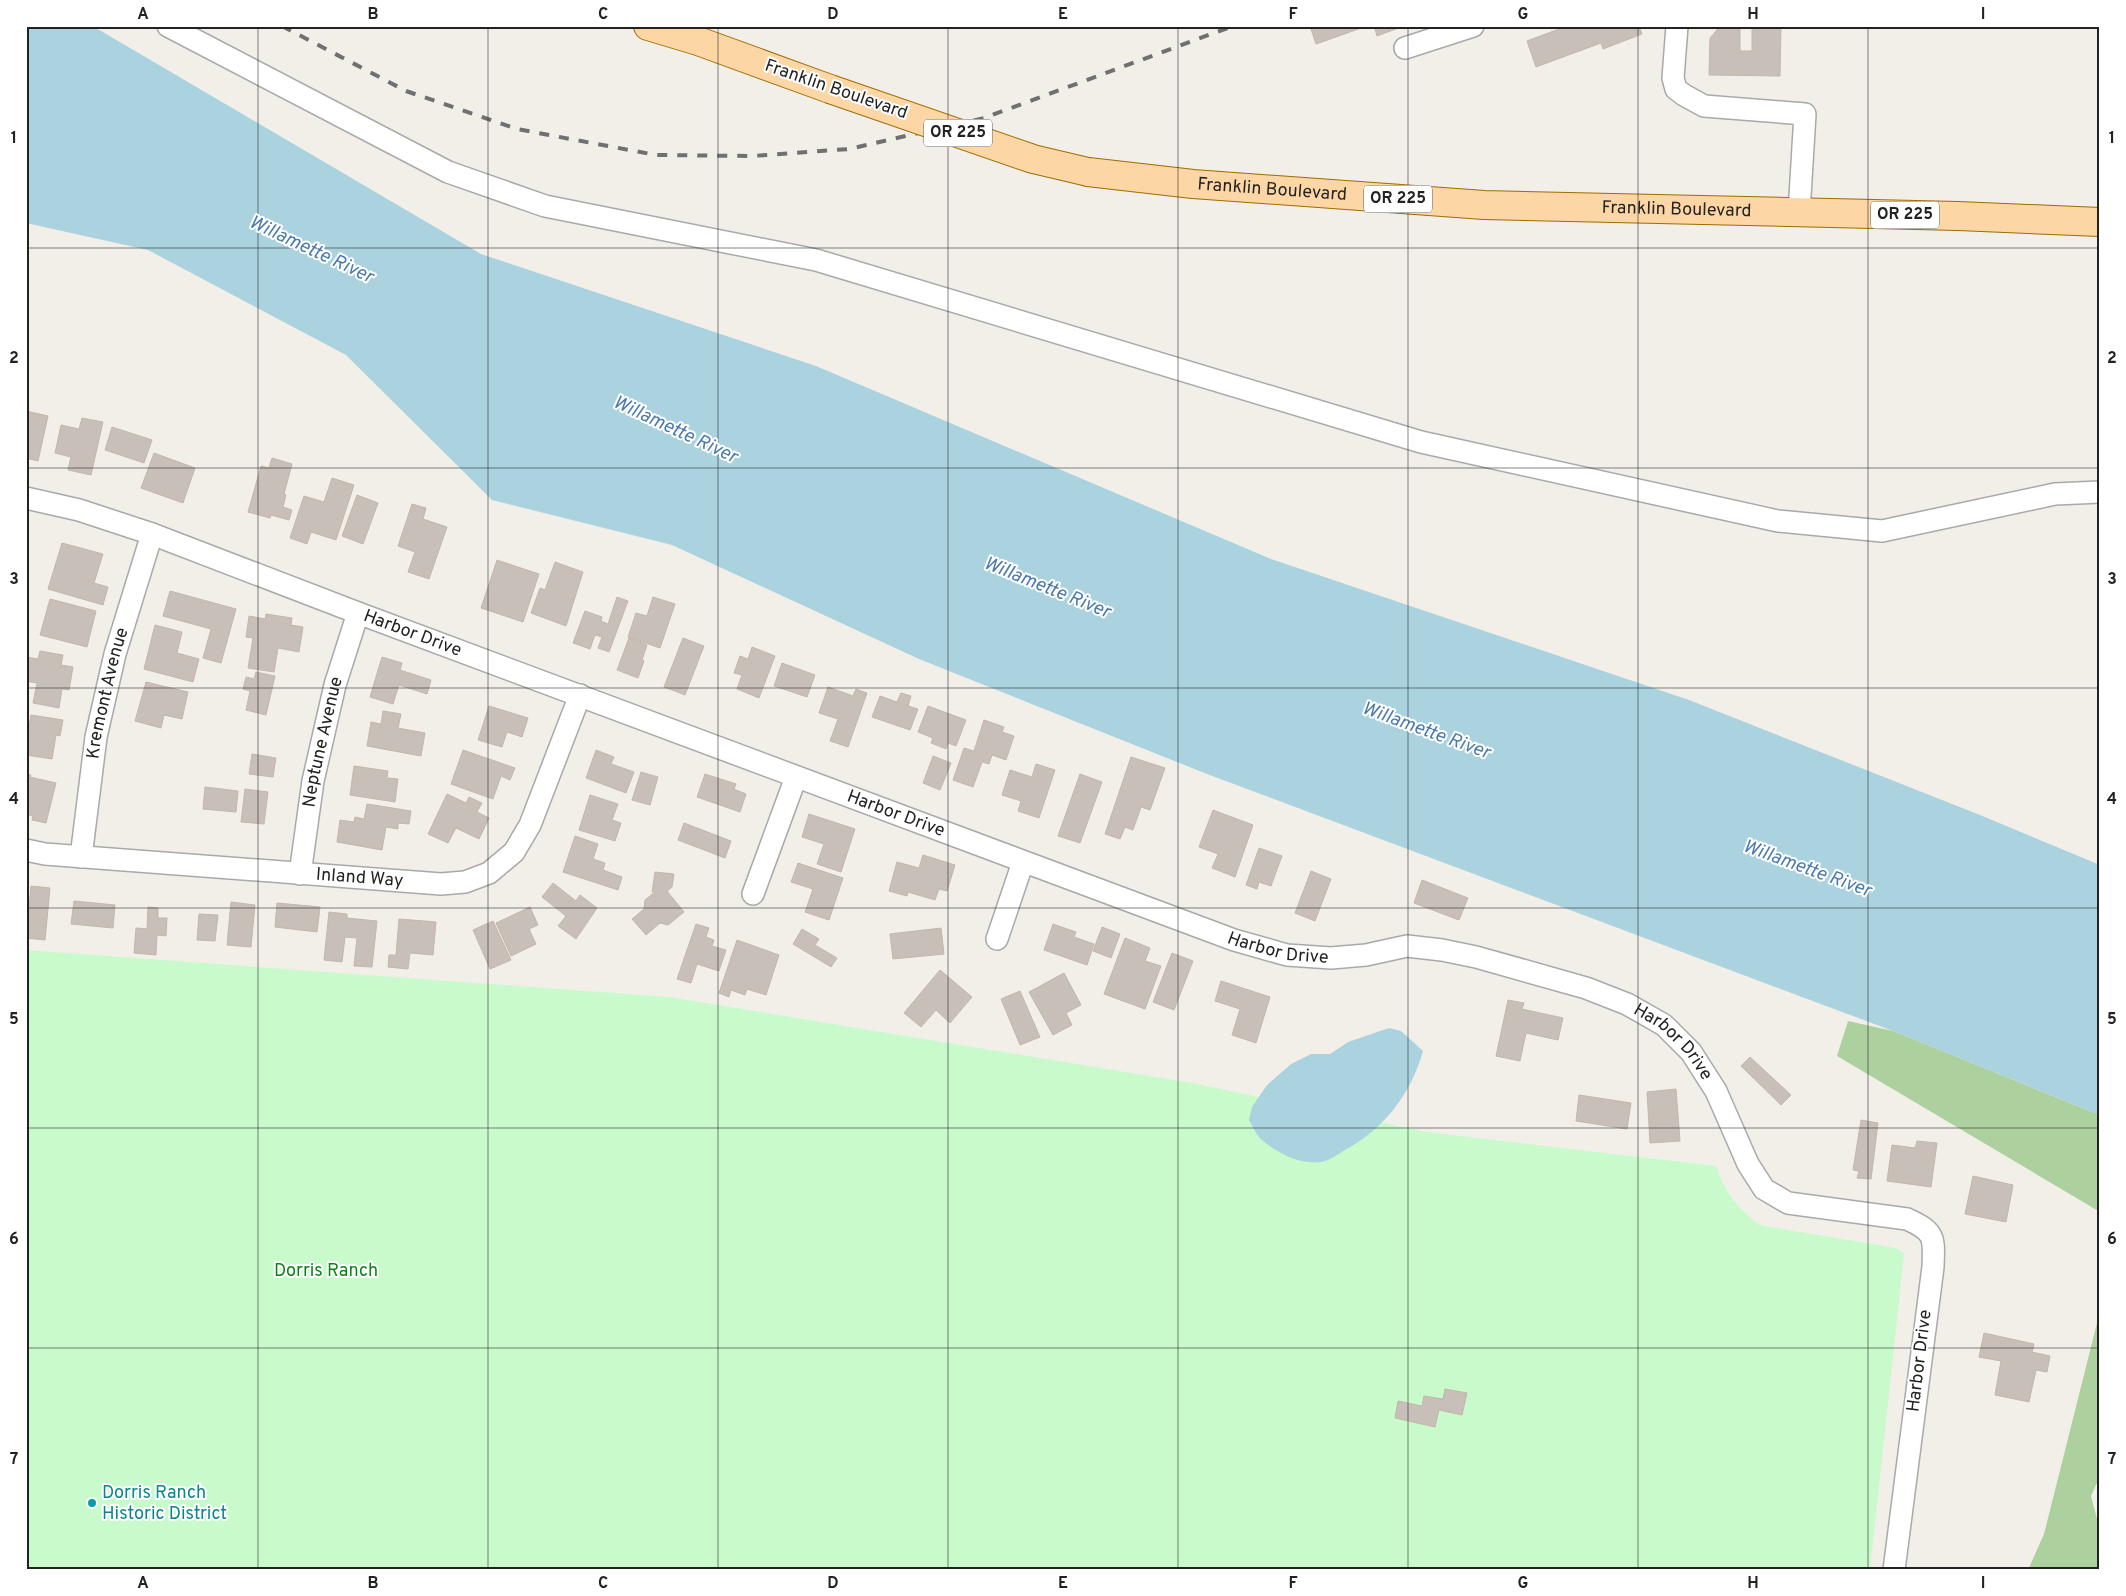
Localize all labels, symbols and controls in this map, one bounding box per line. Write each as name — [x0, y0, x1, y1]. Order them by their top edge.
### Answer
text: A — [137, 5, 149, 25]
text: B — [367, 5, 379, 25]
text: C — [598, 5, 608, 25]
text: D — [827, 5, 839, 25]
text: E — [1058, 5, 1068, 25]
text: F — [1288, 5, 1298, 25]
text: G — [1518, 5, 1528, 25]
text: H — [1747, 5, 1759, 25]
text: I — [1981, 5, 1985, 25]
street label: Franklin Boulevard — [761, 55, 911, 125]
road number: OR 225 — [924, 120, 992, 146]
text: 1 — [11, 129, 17, 149]
text: 1 — [2109, 129, 2115, 149]
street label: Franklin Boulevard — [1196, 173, 1348, 207]
road number: OR 225 — [1364, 185, 1432, 212]
street label: Franklin Boulevard — [1601, 196, 1752, 223]
road number: OR 225 — [1871, 202, 1939, 228]
water label: Willamette River — [245, 211, 379, 290]
text: 2 — [9, 349, 19, 369]
text: 2 — [2107, 349, 2117, 369]
water label: Willamette River — [609, 391, 743, 470]
water label: Willamette River — [980, 552, 1115, 625]
text: 3 — [9, 570, 19, 590]
text: 3 — [2107, 570, 2117, 590]
street label: Harbor Drive — [360, 605, 465, 662]
street label: Kremont Avenue — [82, 625, 134, 760]
street label: Neptune Avenue — [298, 674, 348, 809]
water label: Willamette River — [1359, 697, 1495, 766]
street label: Harbor Drive — [844, 785, 948, 843]
text: 4 — [9, 790, 19, 810]
text: 4 — [2107, 790, 2117, 810]
water label: Willamette River — [1740, 835, 1876, 904]
street label: Inland Way — [315, 863, 404, 893]
street label: Harbor Drive — [1224, 927, 1329, 969]
street label: Harbor Drive — [1629, 998, 1718, 1085]
text: 5 — [9, 1010, 19, 1030]
text: 5 — [2107, 1010, 2117, 1030]
text: 6 — [9, 1230, 19, 1250]
text: 6 — [2107, 1230, 2117, 1250]
park label: Dorris Ranch — [274, 1260, 378, 1283]
street label: Harbor Drive — [1902, 1309, 1938, 1413]
text: 7 — [10, 1450, 18, 1470]
text: 7 — [2108, 1450, 2116, 1470]
place label: Dorris Ranch Historic District — [102, 1482, 227, 1526]
marker: Dorris Ranch Historic District — [86, 1497, 98, 1509]
text: A — [137, 1574, 149, 1594]
text: B — [367, 1574, 379, 1594]
text: C — [598, 1574, 608, 1594]
text: D — [827, 1574, 839, 1594]
text: E — [1058, 1574, 1068, 1594]
text: F — [1288, 1574, 1298, 1594]
text: G — [1518, 1574, 1528, 1594]
text: H — [1747, 1574, 1759, 1594]
text: I — [1981, 1574, 1985, 1594]

